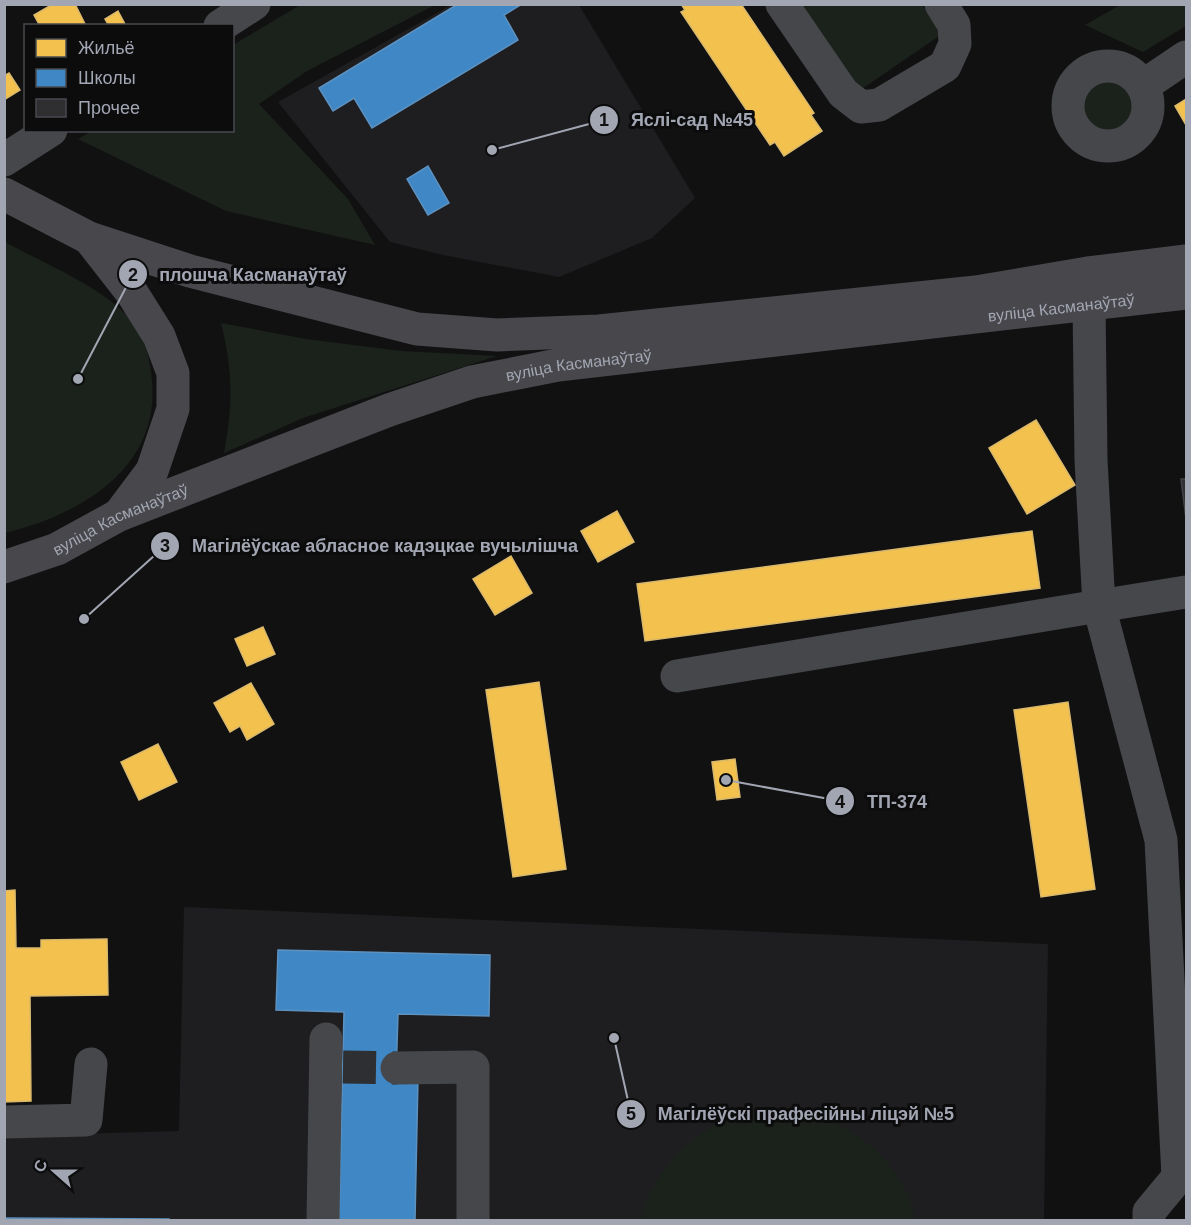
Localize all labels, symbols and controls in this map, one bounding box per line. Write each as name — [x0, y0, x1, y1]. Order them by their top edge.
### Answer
legend — [24, 24, 234, 132]
text: Жильё — [78, 38, 135, 58]
text: Школы — [78, 68, 136, 88]
text: Прочее — [78, 98, 140, 118]
callout: Яслі-сад №45 — [589, 102, 765, 138]
text: 1 — [599, 110, 609, 130]
text: Яслі-сад №45 — [631, 110, 753, 130]
callout: плошча Касманаўтаў — [118, 256, 359, 292]
text: 2 — [128, 265, 138, 285]
text: плошча Касманаўтаў — [159, 265, 347, 285]
street label: вуліца Касманаўтаў — [987, 291, 1135, 325]
street label: вуліца Касманаўтаў — [504, 346, 652, 384]
street label: вуліца Касманаўтаў — [50, 481, 190, 559]
callout: Магілёўскае абласное кадэцкае вучылішча — [150, 528, 590, 564]
text: 3 — [160, 536, 170, 556]
text: Магілёўскае абласное кадэцкае вучылішча — [192, 536, 579, 556]
callout: ТП-374 — [825, 783, 939, 819]
text: 4 — [835, 792, 845, 812]
text: ТП-374 — [867, 792, 927, 812]
callout: Магілёўскі прафесійны ліцэй №5 — [616, 1096, 966, 1132]
text: 5 — [626, 1104, 636, 1124]
text: Магілёўскі прафесійны ліцэй №5 — [658, 1104, 954, 1124]
north arrow — [24, 1141, 84, 1201]
text: С — [30, 1157, 51, 1174]

